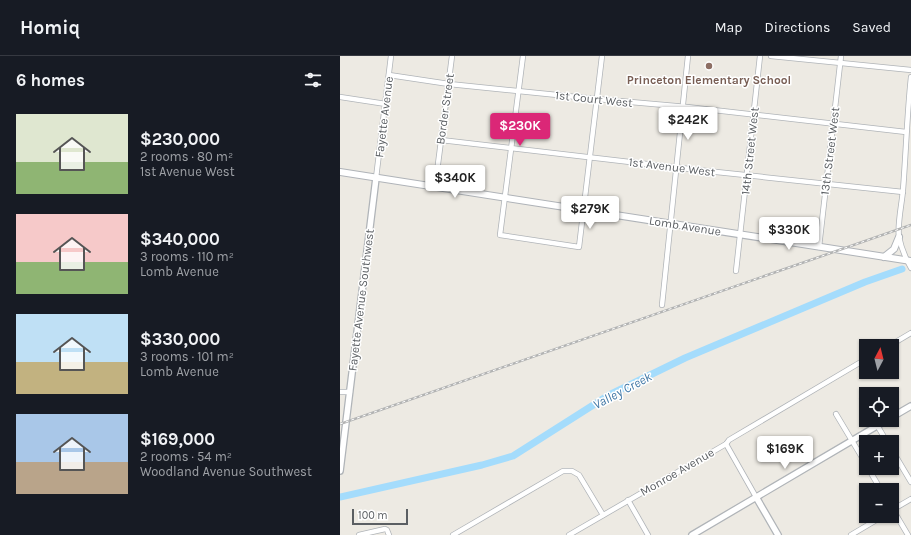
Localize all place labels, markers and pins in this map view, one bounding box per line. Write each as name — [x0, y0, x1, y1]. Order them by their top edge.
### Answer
marker: Princeton Elementary School — [704, 61, 714, 71]
place label: Princeton Elementary School — [627, 73, 791, 87]
pin: $242K — [660, 107, 716, 141]
pin: $230K — [492, 113, 548, 147]
pin: $340K — [427, 165, 483, 199]
pin: $279K — [562, 196, 618, 230]
pin: $330K — [761, 217, 817, 251]
pin: $169K — [757, 436, 813, 470]

